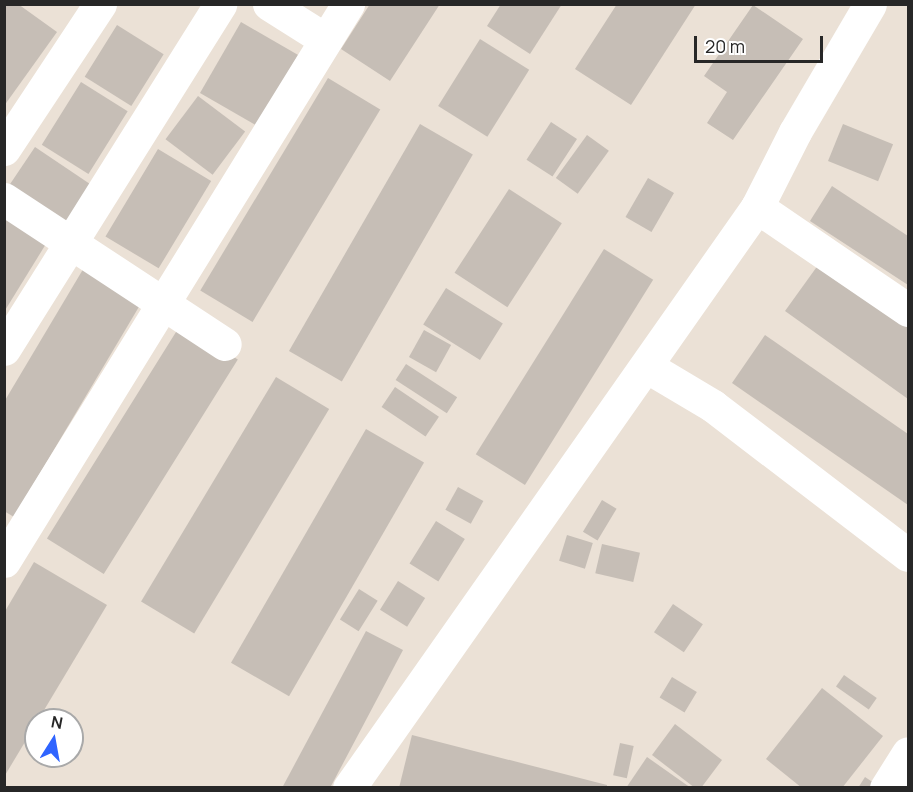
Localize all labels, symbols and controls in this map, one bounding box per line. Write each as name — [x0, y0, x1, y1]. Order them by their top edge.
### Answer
scale bar — [697, 24, 826, 62]
text: 20 m — [705, 34, 745, 58]
north arrow — [24, 708, 84, 768]
text: N — [49, 710, 65, 734]

